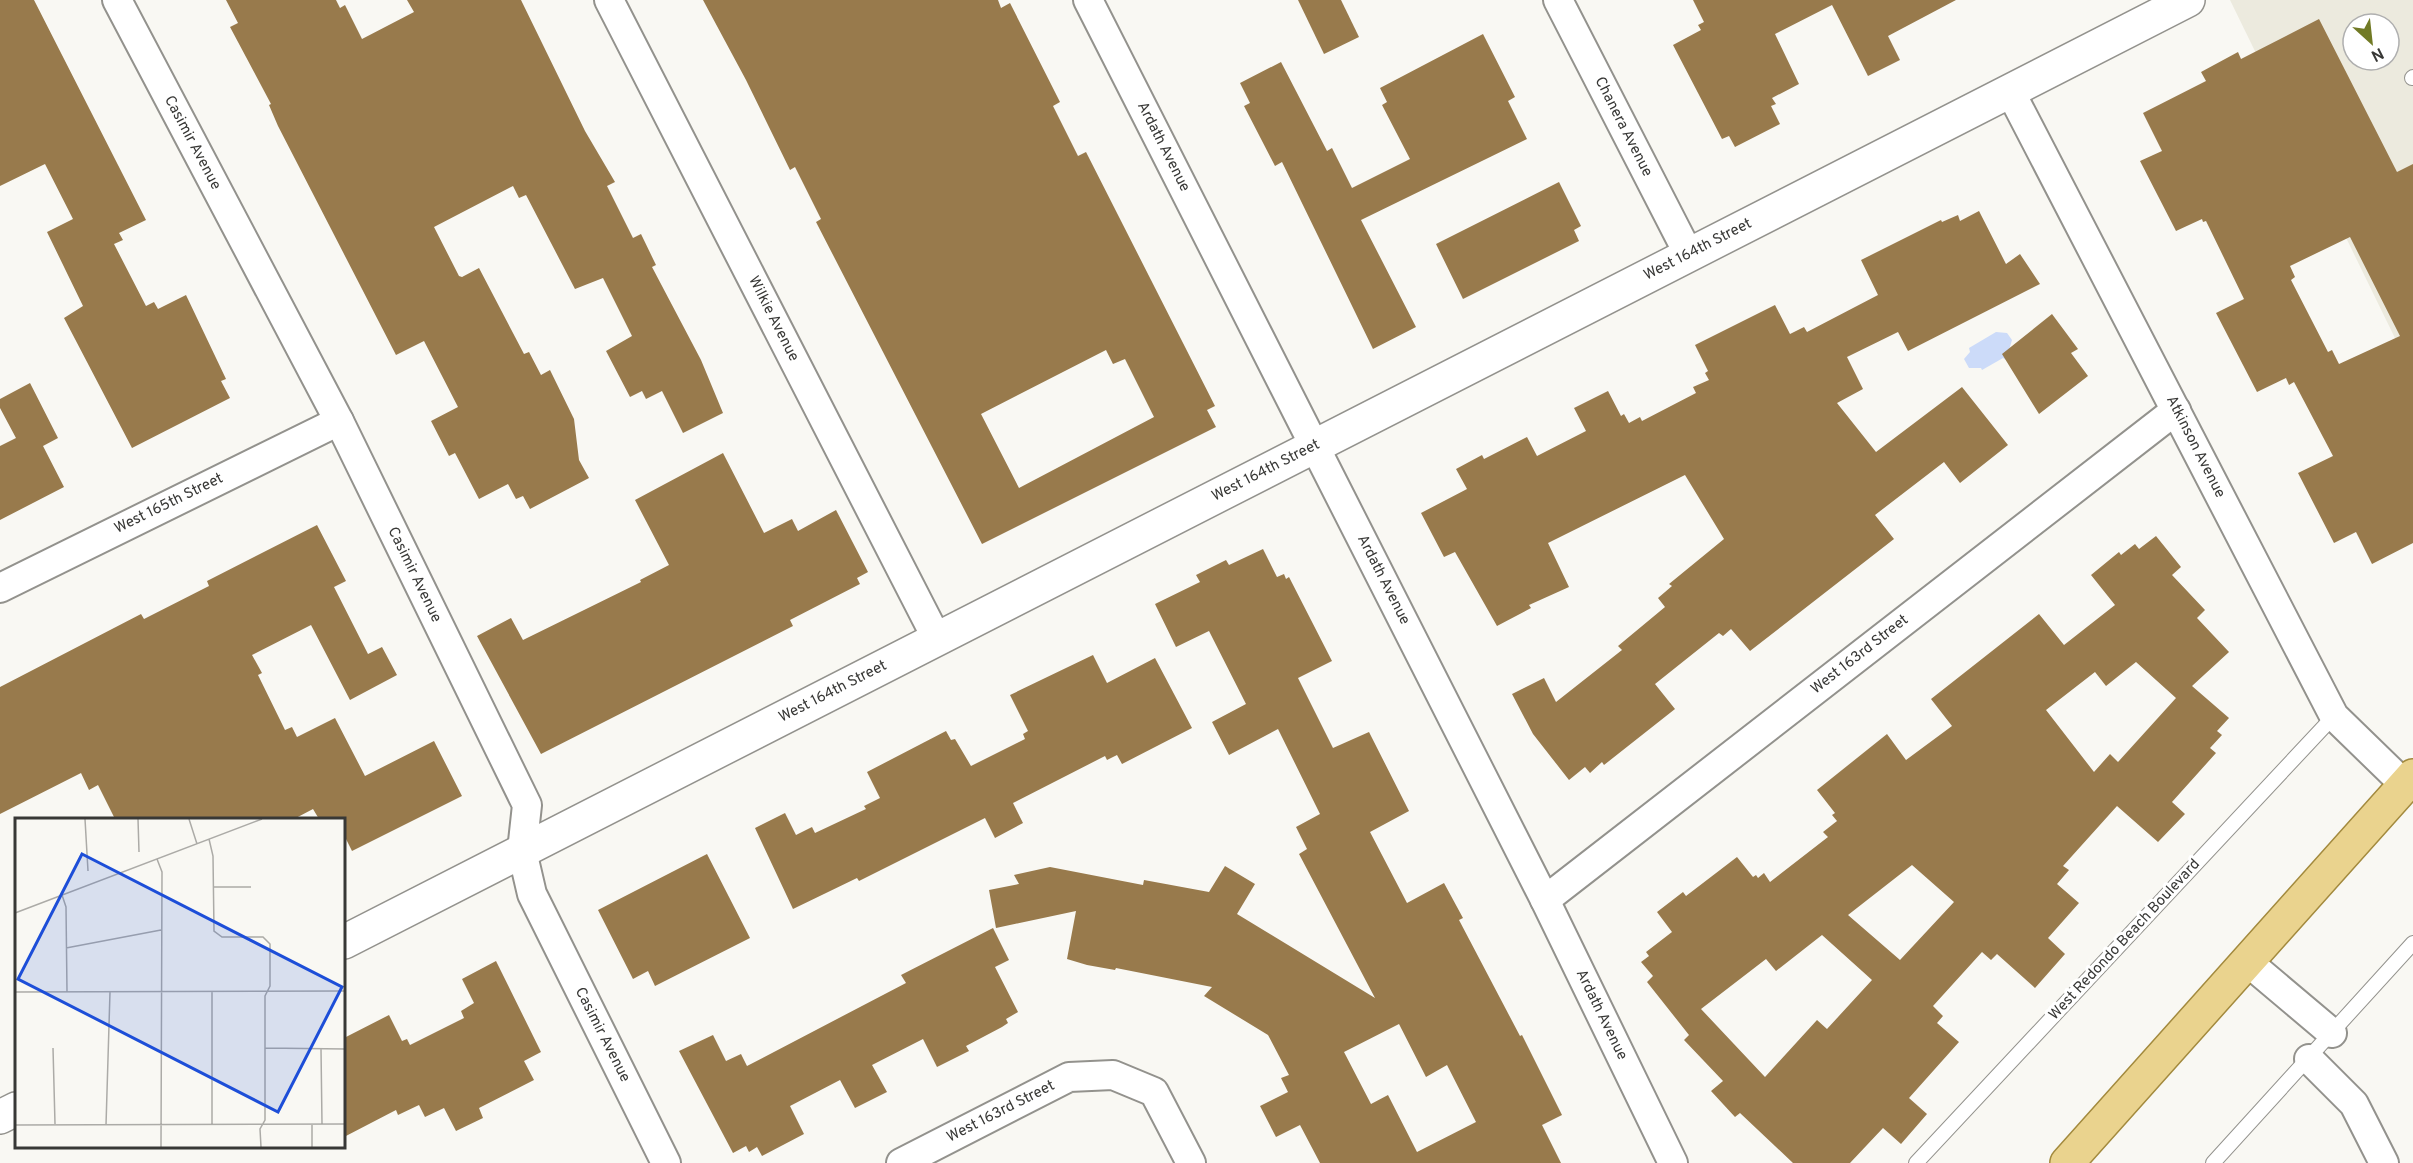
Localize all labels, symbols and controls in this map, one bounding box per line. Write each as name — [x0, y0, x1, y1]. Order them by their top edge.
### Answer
north arrow — [2341, 12, 2401, 72]
text: N — [2367, 42, 2387, 65]
street label: Chanera Avenue — [1590, 74, 1656, 180]
street label: Casimir Avenue — [159, 93, 225, 193]
street label: Ardath Avenue — [1132, 99, 1194, 195]
street label: West 164th Street — [1641, 215, 1755, 285]
street label: Wilkie Avenue — [743, 273, 803, 365]
street label: Atkinson Avenue — [2161, 393, 2229, 501]
street label: West 164th Street — [1209, 436, 1323, 506]
street label: West 165th Street — [111, 469, 227, 539]
street label: Casimir Avenue — [383, 524, 445, 626]
street label: Ardath Avenue — [1352, 532, 1414, 628]
street label: West 163rd Street — [1807, 611, 1913, 699]
street label: West 164th Street — [776, 657, 890, 727]
inset map — [15, 818, 345, 1148]
street label: West Redondo Beach Boulevard — [2045, 856, 2205, 1024]
street label: Ardath Avenue — [1571, 967, 1631, 1063]
street label: Casimir Avenue — [570, 984, 634, 1086]
street label: West 163rd Street — [944, 1077, 1058, 1147]

